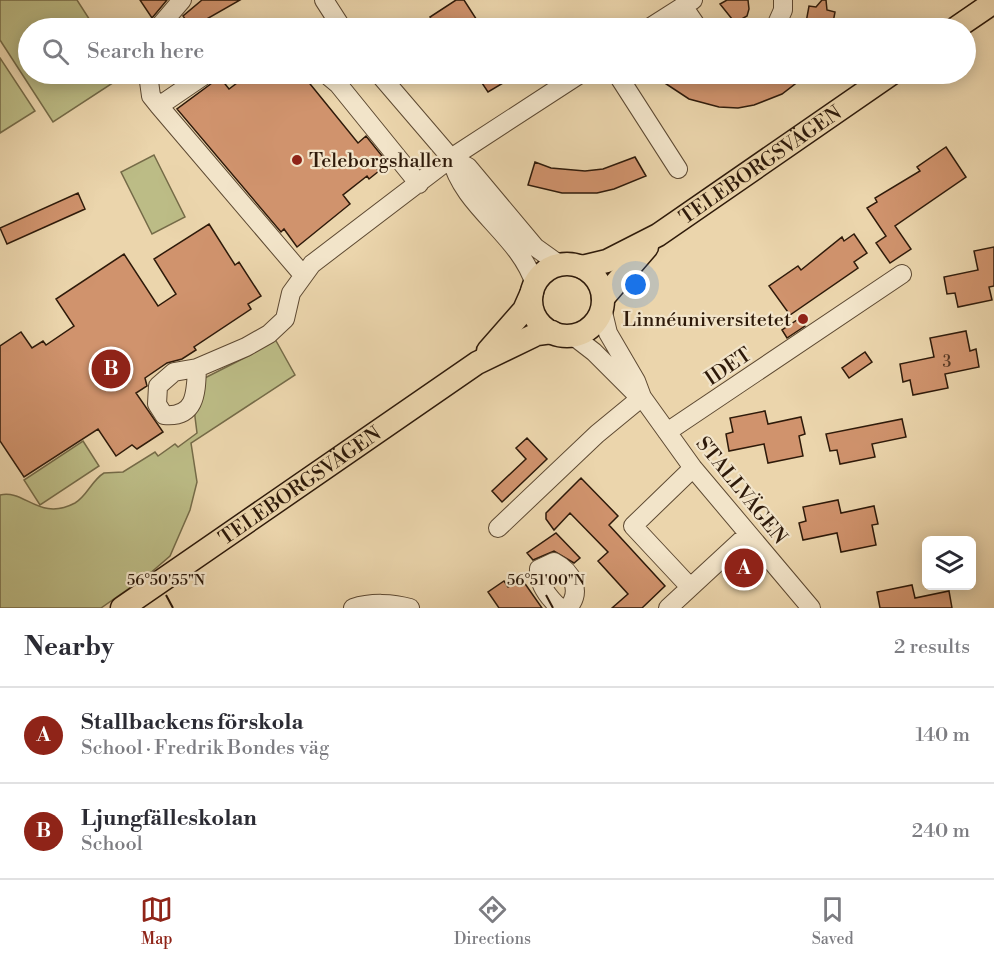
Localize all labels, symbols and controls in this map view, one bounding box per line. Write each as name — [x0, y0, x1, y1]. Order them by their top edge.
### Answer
search box — [18, 18, 976, 84]
icon: search — [39, 35, 72, 68]
text: Search here — [87, 38, 204, 65]
street label: TELEBORGSVÄGEN — [675, 101, 847, 230]
place label: Teleborgshallen — [309, 149, 454, 174]
marker: Teleborgshallen — [290, 153, 304, 167]
your location — [621, 270, 650, 299]
place label: Linnéuniversitetet — [623, 308, 791, 333]
marker: Linnéuniversitetet — [796, 312, 810, 326]
street label: IDET — [701, 343, 757, 392]
pin: B — [92, 346, 130, 392]
house number: 3 — [943, 352, 952, 372]
street label: TELEBORGSVÄGEN — [215, 422, 387, 551]
street label: STALLVÄGEN — [690, 431, 793, 550]
map controls — [922, 536, 976, 590]
button: layers — [922, 536, 976, 590]
pin: A — [724, 546, 764, 590]
text: 56°50'55"N — [127, 571, 205, 590]
text: 56°51'00"N — [507, 571, 585, 590]
text: Nearby — [24, 631, 114, 663]
text: 2 results — [894, 635, 970, 660]
text: Stallbackens förskola — [81, 709, 304, 736]
text: A — [36, 723, 51, 748]
text: 140 m — [915, 723, 970, 748]
text: School · Fredrik Bondes väg — [81, 736, 329, 761]
text: Ljungfälleskolan — [81, 805, 257, 832]
text: B — [36, 819, 51, 844]
text: 240 m — [912, 819, 970, 844]
text: School — [81, 832, 143, 857]
tab: Map — [140, 893, 173, 949]
tab: Directions — [454, 893, 531, 949]
tab: Saved — [812, 893, 854, 949]

